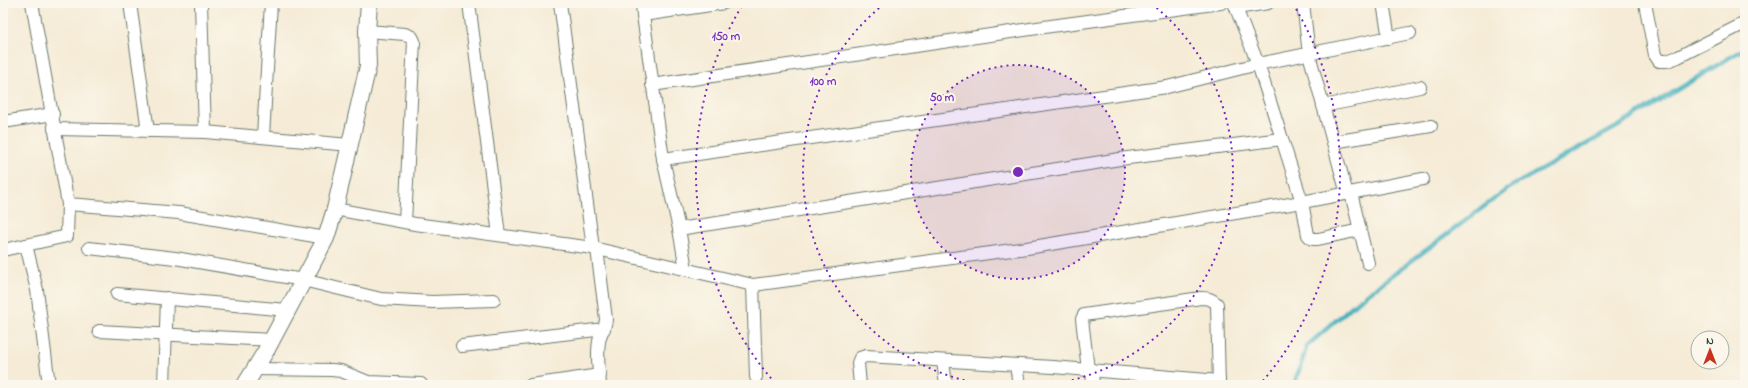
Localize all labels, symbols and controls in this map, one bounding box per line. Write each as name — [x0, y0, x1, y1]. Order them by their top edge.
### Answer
text: 150 m — [712, 28, 741, 46]
text: 100 m — [810, 73, 837, 91]
text: 50 m — [930, 89, 955, 107]
centre of rings — [1011, 165, 1025, 179]
north arrow — [1690, 330, 1730, 370]
text: N — [1706, 333, 1714, 349]

